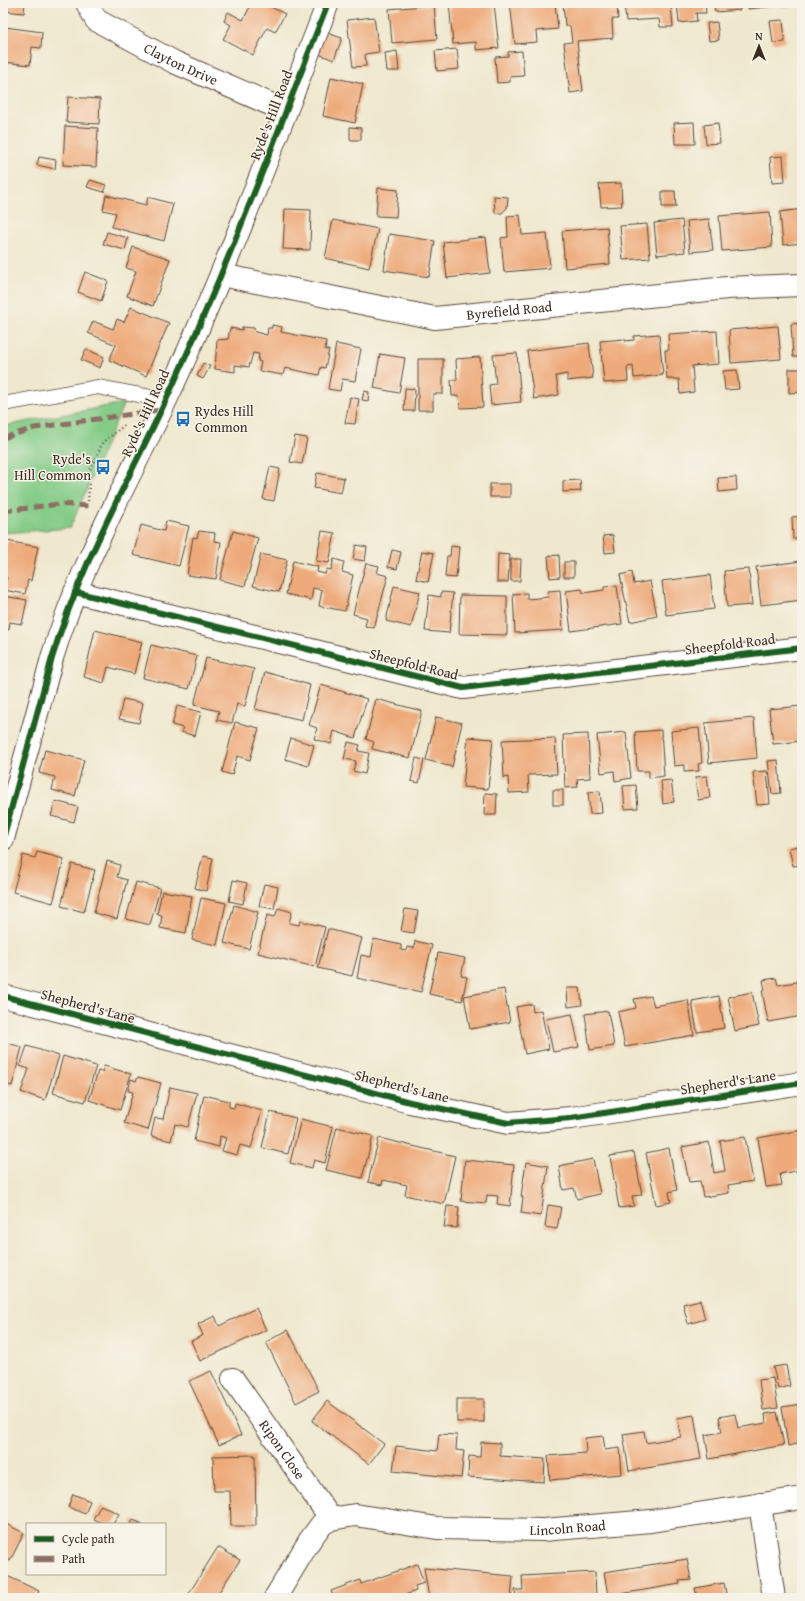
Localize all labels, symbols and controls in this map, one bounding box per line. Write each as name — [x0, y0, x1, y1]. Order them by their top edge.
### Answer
north arrow — [739, 26, 779, 66]
text: N — [755, 28, 763, 44]
street label: Clayton Drive — [140, 38, 221, 90]
street label: Ryde's Hill Road — [245, 67, 298, 163]
street label: Byrefield Road — [466, 296, 554, 325]
street label: Ryde's Hill Road — [116, 365, 174, 460]
place label: Rydes Hill Common — [195, 401, 254, 437]
bus stop icon: Rydes Hill Common — [174, 410, 192, 428]
place label: Ryde's Hill Common — [14, 449, 91, 485]
bus stop icon: Ryde's Hill Common — [94, 458, 112, 476]
street label: Sheepfold Road — [684, 628, 777, 659]
street label: Sheepfold Road — [368, 643, 461, 685]
street label: Shepherd's Lane — [39, 984, 138, 1028]
street label: Shepherd's Lane — [353, 1065, 452, 1107]
street label: Shepherd's Lane — [679, 1065, 778, 1099]
street label: Ripon Close — [254, 1416, 310, 1484]
street label: Lincoln Road — [529, 1515, 607, 1540]
legend — [26, 1523, 166, 1575]
text: Cycle path — [62, 1530, 115, 1547]
text: Path — [62, 1550, 85, 1567]

